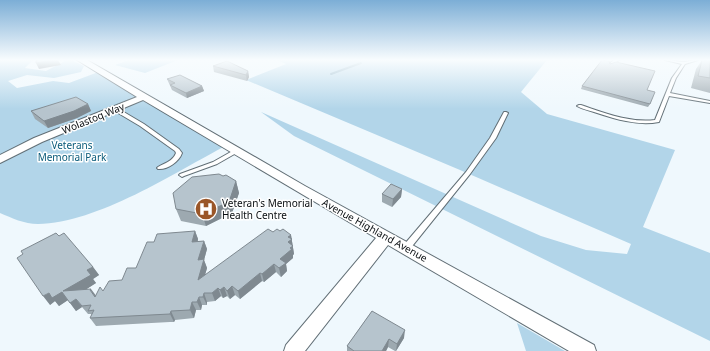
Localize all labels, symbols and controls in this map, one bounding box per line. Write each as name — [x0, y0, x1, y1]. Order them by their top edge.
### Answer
street label: Wolastoq Way — [60, 99, 127, 137]
park label: Veterans Memorial Park — [38, 138, 107, 164]
street label: Avenue Highland Avenue — [320, 195, 430, 265]
hospital icon: Veteran's Memorial Health Centre — [193, 196, 219, 222]
place label: Veteran's Memorial Health Centre — [222, 196, 313, 222]

